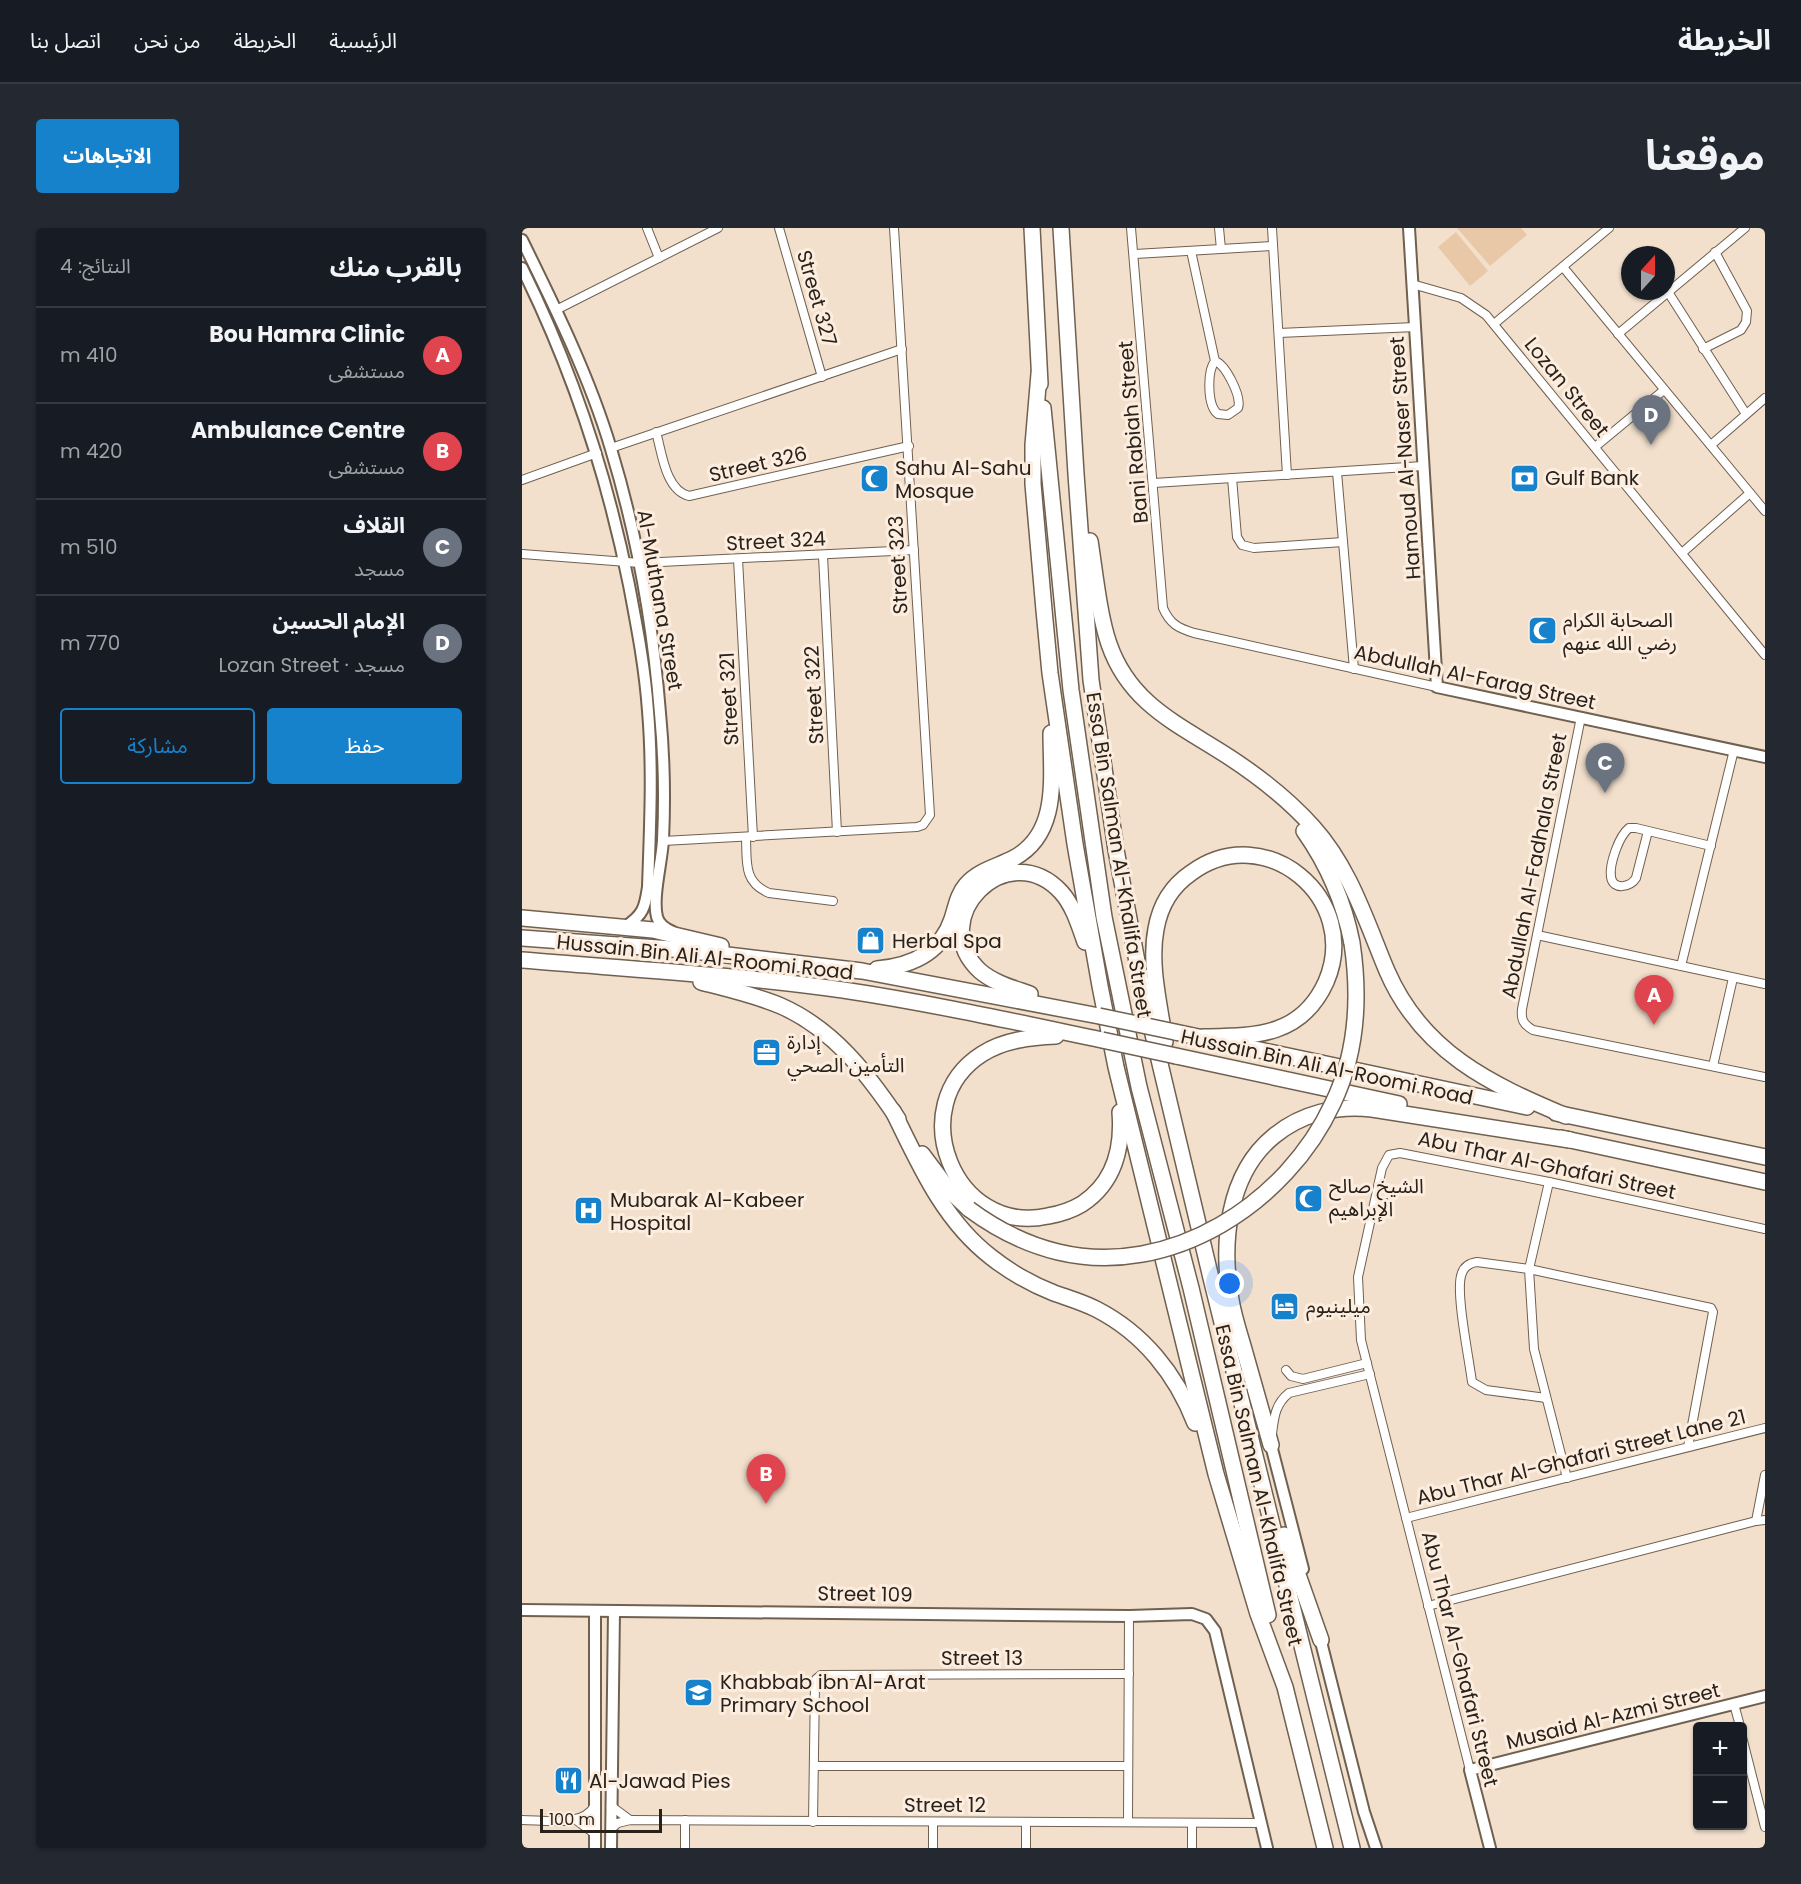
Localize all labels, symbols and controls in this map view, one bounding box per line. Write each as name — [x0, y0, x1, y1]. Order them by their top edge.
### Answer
text: الخريطة — [1678, 21, 1771, 60]
text: اتصل بنا — [30, 26, 101, 55]
text: من نحن — [134, 26, 200, 55]
text: الخريطة — [233, 26, 296, 55]
text: الرئيسية — [329, 26, 397, 55]
button: الاتجاهات — [36, 119, 179, 193]
text: موقعنا — [1645, 126, 1765, 185]
north arrow — [1621, 246, 1675, 300]
street label: Street 327 — [790, 247, 844, 349]
text: بالقرب منك — [330, 249, 462, 285]
text: النتائج: 4 — [60, 252, 131, 280]
text: Bou Hamra Clinic — [209, 319, 405, 350]
street label: Lozan Street — [1518, 331, 1616, 443]
street label: Hamoud Al-Naser Street — [1383, 336, 1427, 580]
street label: Bani Rabiah Street — [1111, 340, 1155, 524]
text: 410 m — [60, 341, 118, 369]
text: A — [435, 341, 450, 369]
text: مستشفى — [328, 357, 405, 385]
pin: D — [1632, 396, 1670, 445]
text: Ambulance Centre — [191, 415, 405, 446]
text: 420 m — [60, 437, 123, 465]
text: B — [436, 437, 449, 465]
street label: Street 326 — [706, 439, 810, 489]
text: مستشفى — [328, 453, 405, 481]
place label: Sahu Al-Sahu Mosque — [895, 454, 1031, 505]
bank icon: Gulf Bank — [1508, 462, 1540, 494]
mosque icon: Sahu Al-Sahu Mosque — [858, 463, 890, 495]
place label: Gulf Bank — [1545, 464, 1640, 492]
street label: Al-Muthana Street — [630, 507, 690, 693]
text: القلاف — [343, 510, 405, 541]
street label: Street 323 — [881, 515, 915, 615]
street label: Street 324 — [725, 524, 827, 558]
text: 510 m — [60, 533, 117, 561]
text: C — [435, 533, 450, 561]
text: مسجد — [354, 555, 405, 583]
text: الإمام الحسين — [273, 606, 405, 637]
place label: الصحابة الكرام رضي الله عنهم — [1563, 606, 1677, 659]
mosque icon: الصحابة الكرام رضي الله عنهم — [1526, 615, 1558, 647]
text: 770 m — [60, 629, 120, 657]
text: D — [435, 629, 450, 657]
street label: Abdullah Al-Farag Street — [1352, 638, 1598, 716]
street label: Street 322 — [797, 645, 831, 745]
text: مسجد · Lozan Street — [218, 651, 405, 679]
street label: Street 321 — [713, 652, 745, 746]
street label: Essa Bin Salman Al-Khalifa Street — [1079, 690, 1159, 1020]
button: مشاركة — [60, 708, 255, 784]
button: حفظ — [267, 708, 462, 784]
street label: Abdullah Al-Fadhala Street — [1494, 731, 1574, 1001]
pin: C — [1586, 744, 1624, 793]
shop icon: Herbal Spa — [855, 925, 887, 957]
street label: Hussain Bin Ali Al-Roomi Road — [555, 927, 855, 987]
place label: Herbal Spa — [892, 927, 1002, 955]
pin: A — [1634, 976, 1674, 1025]
street label: Hussain Bin Ali Al-Roomi Road — [1178, 1022, 1476, 1112]
place label: إدارة التأمين الصحي — [787, 1028, 905, 1081]
office icon: إدارة التأمين الصحي — [750, 1037, 782, 1069]
street label: Abu Thar Al-Ghafari Street — [1416, 1124, 1678, 1206]
place label: الشيخ صالح الإبراهيم — [1329, 1172, 1424, 1224]
mosque icon: الشيخ صالح الإبراهيم — [1292, 1182, 1324, 1214]
place label: Mubarak Al-Kabeer Hospital — [610, 1186, 804, 1237]
hospital icon: Mubarak Al-Kabeer Hospital — [573, 1195, 605, 1227]
your location — [1215, 1269, 1244, 1298]
hotel icon: ميلينيوم — [1269, 1290, 1301, 1322]
place label: ميلينيوم — [1306, 1292, 1371, 1321]
street label: Essa Bin Salman Al-Khalifa Street — [1208, 1321, 1310, 1649]
street label: Abu Thar Al-Ghafari Street Lane 21 — [1413, 1402, 1749, 1512]
pin: B — [746, 1454, 786, 1504]
street label: Abu Thar Al-Ghafari Street — [1415, 1528, 1505, 1790]
street label: Street 109 — [817, 1579, 913, 1609]
street label: Street 13 — [941, 1644, 1023, 1672]
place label: Khabbab ibn Al-Arat Primary School — [720, 1668, 925, 1719]
street label: Musaid Al-Azmi Street — [1503, 1676, 1723, 1756]
school or university icon: Khabbab ibn Al-Arat Primary School — [683, 1677, 715, 1709]
map controls — [1693, 1722, 1747, 1830]
button: + — [1693, 1722, 1747, 1776]
restaurant icon: Al-Jawad Pies — [552, 1765, 584, 1797]
place label: Al-Jawad Pies — [589, 1767, 731, 1795]
button: − — [1693, 1776, 1747, 1830]
street label: Street 12 — [904, 1791, 986, 1819]
scale bar — [540, 1806, 662, 1834]
text: 100 m — [549, 1808, 595, 1831]

